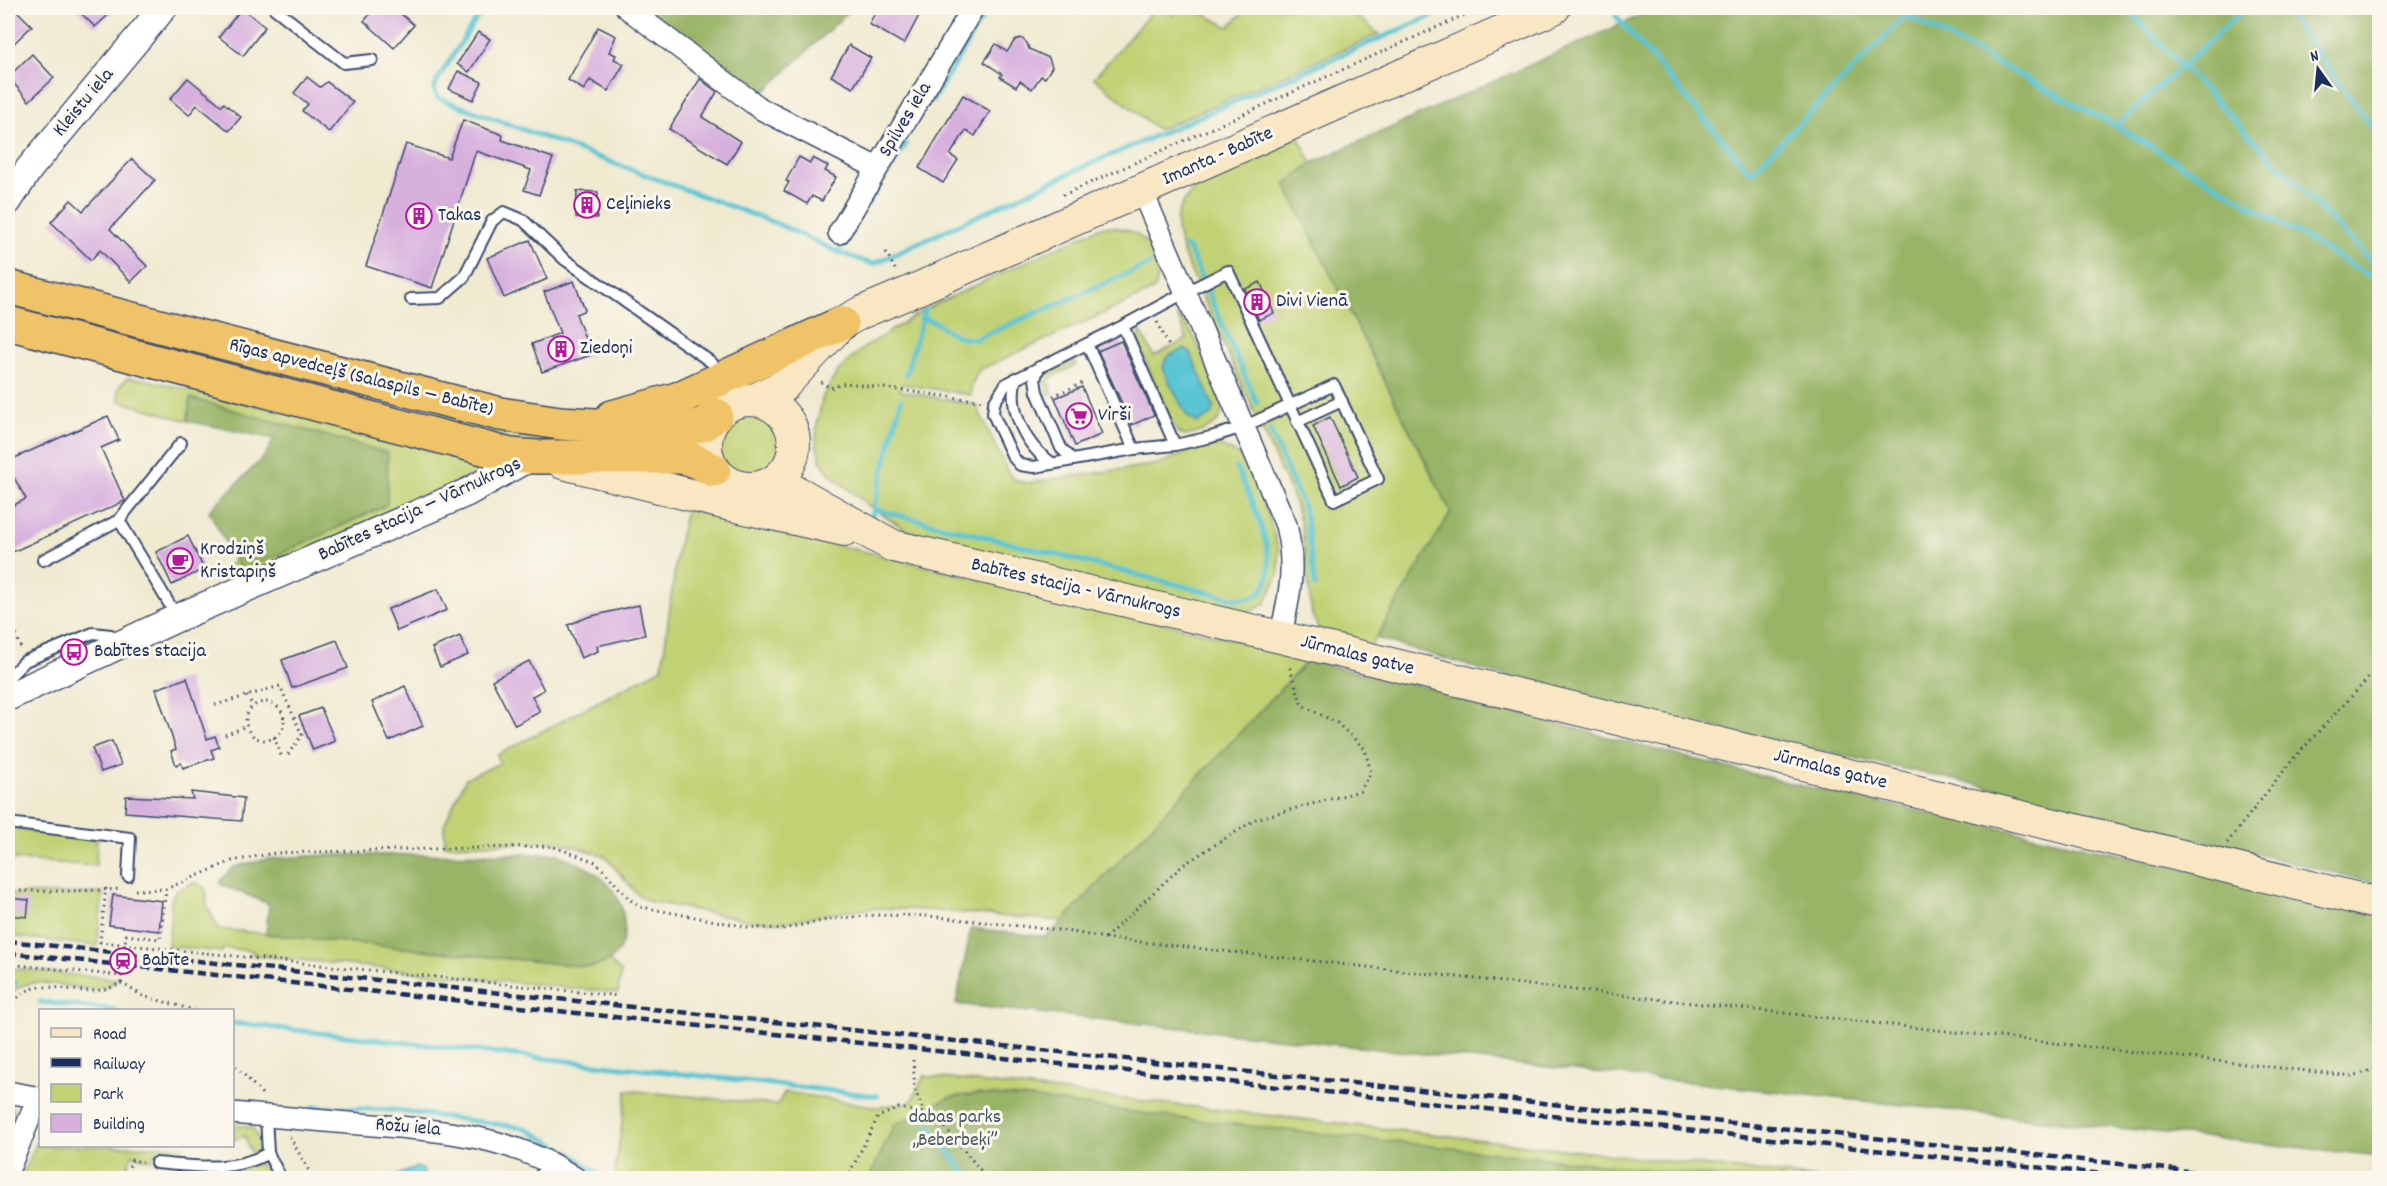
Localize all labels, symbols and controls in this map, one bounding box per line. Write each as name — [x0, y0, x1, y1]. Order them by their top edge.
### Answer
north arrow — [2288, 39, 2348, 99]
text: N — [2308, 45, 2322, 69]
street label: Kleistu iela — [47, 62, 121, 143]
street label: Spilves iela — [873, 77, 940, 163]
street label: Imanta - Babīte — [1158, 120, 1278, 194]
building icon: Ceļinieks — [572, 190, 602, 220]
place label: Ceļinieks — [606, 191, 671, 219]
building icon: Takas — [404, 201, 434, 231]
place label: Takas — [438, 202, 481, 230]
building icon: Divi Vienā — [1242, 287, 1272, 317]
place label: Divi Vienā — [1276, 288, 1348, 316]
street label: Rīgas apvedceļš (Salaspils — Babīte) — [226, 332, 496, 424]
building icon: Ziedoņi — [546, 334, 576, 364]
place label: Ziedoņi — [580, 335, 633, 363]
supermarket icon: Virši — [1064, 401, 1094, 431]
place label: Virši — [1098, 402, 1131, 430]
street label: Babītes stacija — Vārnukrogs — [314, 451, 526, 569]
place label: Krodziņš Kristapiņš — [200, 536, 276, 587]
cafe icon: Krodziņš Kristapiņš — [165, 546, 195, 576]
street label: Babītes stacija - Vārnukrogs — [968, 551, 1184, 627]
street label: Jūrmalas gatve — [1297, 628, 1417, 684]
bus stop icon: Babītes stacija — [59, 637, 89, 667]
place label: Babītes stacija — [94, 638, 206, 666]
street label: Jūrmalas gatve — [1770, 742, 1890, 798]
station icon: Babīte — [108, 946, 138, 976]
place label: Babīte — [142, 947, 190, 975]
legend — [39, 1009, 234, 1147]
text: Road — [93, 1023, 127, 1048]
text: Railway — [93, 1053, 146, 1078]
text: Park — [93, 1083, 124, 1108]
park label: dabas parks „Beberbeķi” — [909, 1104, 1001, 1155]
street label: Rožu iela — [374, 1111, 442, 1145]
text: Building — [93, 1113, 145, 1138]

